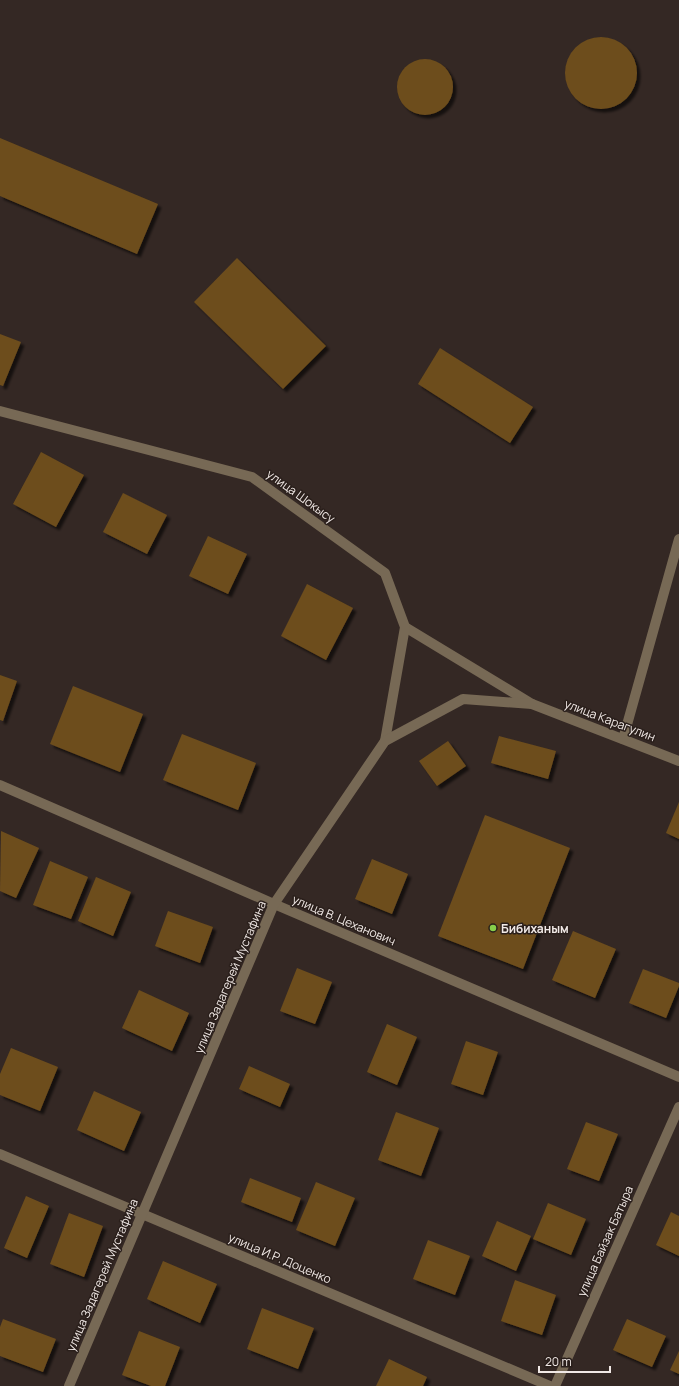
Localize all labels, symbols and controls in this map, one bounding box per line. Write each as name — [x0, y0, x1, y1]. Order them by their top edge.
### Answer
street label: улица Шокысу — [263, 465, 339, 527]
street label: улица Карагулин — [562, 695, 658, 745]
street label: улица В. Цеханович — [290, 891, 398, 949]
street label: улица Задагерей Мустафина — [190, 898, 270, 1056]
place label: Бибиханым — [501, 920, 569, 937]
marker: Бибиханым — [488, 923, 498, 933]
street label: улица Байзак Батыра — [573, 1183, 637, 1299]
street label: улица Задагерей Мустафина — [62, 1196, 142, 1354]
street label: улица И.Р. Доценко — [226, 1229, 334, 1287]
scale bar — [539, 1348, 610, 1374]
text: 20 m — [545, 1353, 572, 1370]

